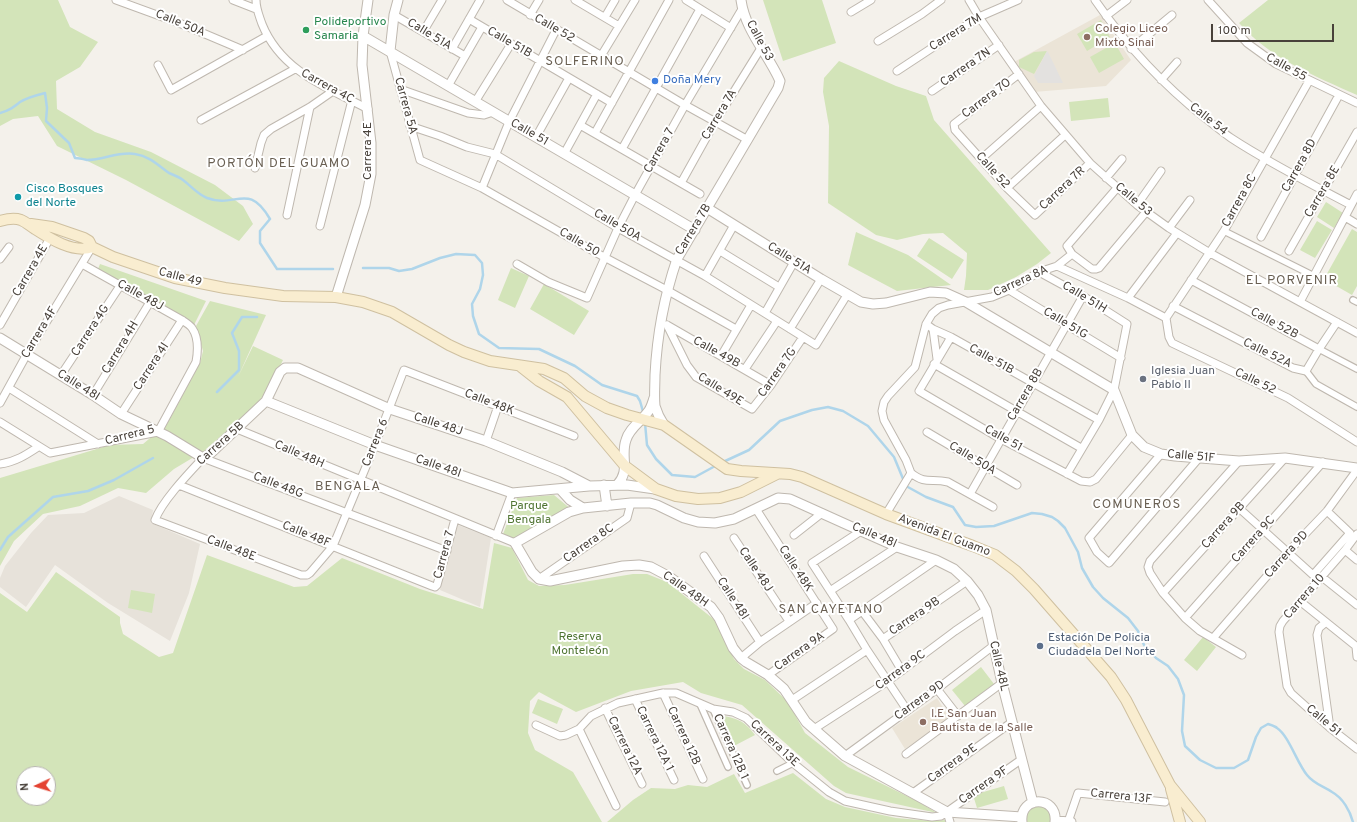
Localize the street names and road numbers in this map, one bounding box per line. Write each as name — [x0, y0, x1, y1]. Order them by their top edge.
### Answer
street label: Calle 50A — [153, 7, 207, 41]
street label: Carrera 7M — [927, 11, 985, 55]
street label: Calle 52 — [531, 12, 577, 46]
street label: Calle 51A — [404, 16, 454, 54]
street label: Calle 53 — [742, 18, 776, 64]
street label: Calle 51B — [484, 24, 534, 62]
street label: Carrera 7N — [938, 45, 994, 91]
street label: Calle 55 — [1263, 51, 1309, 85]
street label: Carrera 4C — [298, 67, 356, 107]
street label: Carrera 5A — [390, 76, 420, 136]
street label: Carrera 7O — [960, 76, 1014, 122]
street label: Carrera 7A — [699, 87, 741, 143]
street label: Calle 54 — [1186, 101, 1230, 139]
street label: Calle 51 — [507, 116, 551, 150]
street label: Carrera 4E — [362, 122, 376, 180]
street label: Carrera 7 — [642, 126, 678, 176]
street label: Carrera 8D — [1279, 137, 1321, 195]
street label: Calle 52 — [972, 150, 1012, 192]
street label: Carrera 8E — [1302, 163, 1344, 221]
street label: Carrera 7R — [1037, 164, 1089, 214]
street label: Carrera 8C — [1220, 172, 1260, 230]
street label: Calle 53 — [1111, 180, 1155, 220]
street label: Carrera 7B — [673, 202, 715, 258]
street label: Calle 50A — [591, 207, 643, 245]
street label: Calle 50 — [556, 226, 602, 260]
street label: Calle 51A — [764, 240, 814, 278]
street label: Carrera 4E — [10, 242, 52, 300]
street label: Carrera 8A — [991, 263, 1051, 301]
street label: Calle 49 — [157, 265, 203, 291]
street label: Calle 48J — [114, 277, 166, 315]
street label: Calle 51H — [1059, 279, 1109, 317]
street label: Carrera 4G — [69, 302, 113, 360]
street label: Carrera 4F — [19, 305, 61, 361]
street label: Calle 51G — [1040, 305, 1090, 343]
street label: Calle 52B — [1248, 305, 1300, 343]
street label: Carrera 4H — [100, 319, 142, 377]
street label: Calle 49B — [690, 334, 742, 372]
street label: Calle 52A — [1240, 336, 1294, 372]
street label: Carrera 4I — [131, 340, 173, 394]
street label: Calle 51B — [966, 342, 1016, 378]
street label: Carrera 7G — [756, 345, 800, 401]
street label: Carrera 8B — [1005, 366, 1047, 424]
street label: Calle 52 — [1232, 366, 1278, 398]
street label: Calle 48I — [54, 367, 102, 405]
street label: Calle 49E — [694, 370, 746, 410]
street label: Calle 48K — [462, 387, 516, 419]
street label: Calle 48J — [412, 410, 464, 440]
street label: Carrera 6 — [360, 417, 392, 469]
street label: Carrera 5B — [194, 419, 248, 469]
street label: Carrera 5 — [104, 423, 156, 449]
street label: Calle 51 — [981, 423, 1025, 455]
street label: Calle 48H — [272, 438, 326, 472]
street label: Calle 50A — [946, 439, 998, 479]
street label: Calle 51F — [1166, 448, 1216, 466]
street label: Calle 48I — [413, 452, 463, 482]
street label: Calle 48G — [251, 470, 305, 502]
street label: Carrera 9B — [1199, 499, 1249, 553]
street label: Avenida El Guamo — [896, 512, 992, 560]
street label: Carrera 9C — [1229, 514, 1279, 566]
street label: Calle 48F — [280, 519, 332, 551]
street label: Calle 48l — [849, 520, 899, 552]
street label: Carrera 8C — [561, 521, 617, 567]
street label: Carrera 9D — [1262, 528, 1312, 582]
street label: Carrera 7 — [432, 529, 458, 581]
street label: Calle 48E — [204, 533, 258, 565]
street label: Calle 48K — [775, 543, 815, 595]
street label: Calle 48J — [735, 545, 775, 595]
street label: Calle 48H — [659, 569, 711, 611]
street label: Carrera 10 — [1281, 571, 1329, 623]
street label: Calle 48I — [713, 575, 751, 623]
street label: Carrera 9B — [887, 595, 943, 639]
street label: Carrera 9A — [772, 629, 828, 675]
street label: Calle 48L — [985, 639, 1011, 693]
street label: Carrera 9C — [873, 648, 929, 694]
street label: Carrera 9D — [892, 678, 948, 724]
street label: Calle 51 — [1302, 702, 1344, 740]
street label: Carrera 12A 1 — [632, 704, 676, 774]
street label: Carrera 12B — [663, 704, 703, 768]
street label: Carrera 12B 1 — [709, 712, 751, 782]
street label: Carrera 12A — [604, 714, 644, 778]
street label: Carrera 13E — [746, 718, 802, 770]
street label: Carrera 9E — [925, 741, 981, 787]
street label: Carrera 9F — [956, 764, 1012, 808]
street label: Carrera 13F — [1090, 787, 1152, 807]

